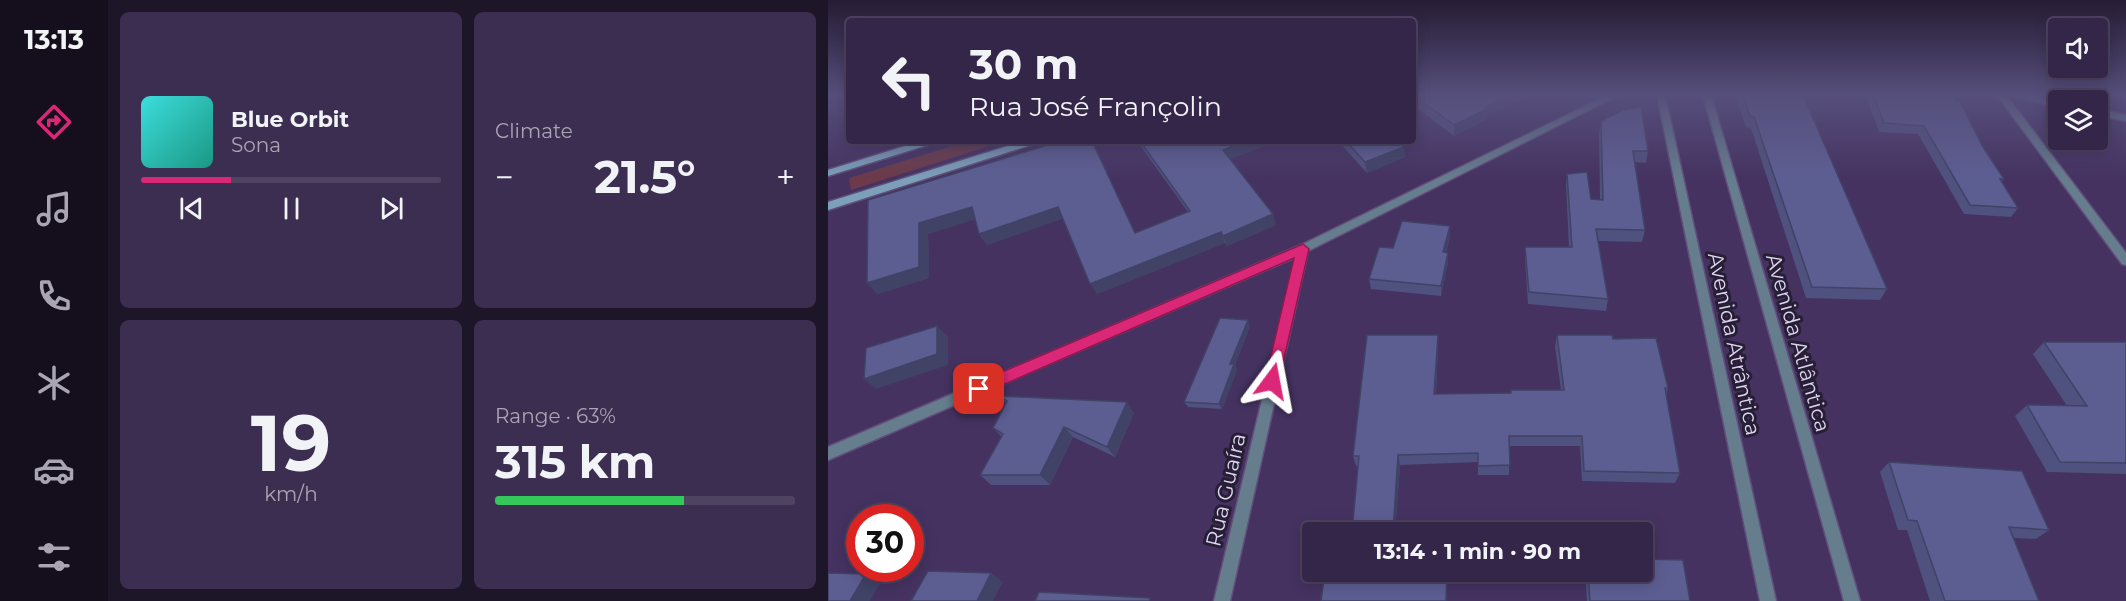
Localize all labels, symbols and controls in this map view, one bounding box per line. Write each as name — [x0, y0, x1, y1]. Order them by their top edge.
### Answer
map controls — [2048, 18, 2108, 150]
button: sound — [2048, 18, 2108, 78]
text: 13:13 — [24, 23, 84, 56]
text: 30 m — [969, 38, 1078, 90]
icon: left — [870, 42, 948, 120]
text: Rua José Françolin — [969, 90, 1222, 123]
button: layers — [2048, 90, 2108, 150]
icon: directions — [33, 101, 75, 143]
text: Blue Orbit — [231, 106, 349, 133]
text: Climate — [495, 119, 573, 143]
text: Sona — [231, 133, 281, 157]
text: 21.5° — [594, 149, 696, 204]
text: − — [495, 157, 514, 197]
text: + — [776, 157, 795, 197]
icon: music — [33, 188, 75, 230]
icon: previous — [175, 192, 208, 225]
icon: pause — [275, 192, 308, 225]
icon: next — [375, 192, 408, 225]
street label: Avenida Atrântica — [1703, 250, 1766, 438]
street label: Avenida Atlântica — [1761, 251, 1836, 435]
icon: phone — [33, 275, 75, 317]
position arrow — [1240, 349, 1304, 413]
icon: climate — [33, 362, 75, 404]
pin — [953, 363, 1004, 414]
icon: arrive — [962, 372, 995, 405]
text: 19 — [251, 395, 331, 491]
text: Range · 63% — [495, 404, 616, 428]
street label: Rua Guaíra — [1200, 431, 1251, 549]
text: 315 km — [495, 434, 655, 489]
icon: car — [33, 449, 75, 491]
text: km/h — [264, 482, 318, 506]
speed limit sign: 30 — [846, 504, 924, 582]
icon: filters — [33, 536, 75, 578]
text: 13:14 · 1 min · 90 m — [1374, 538, 1581, 565]

